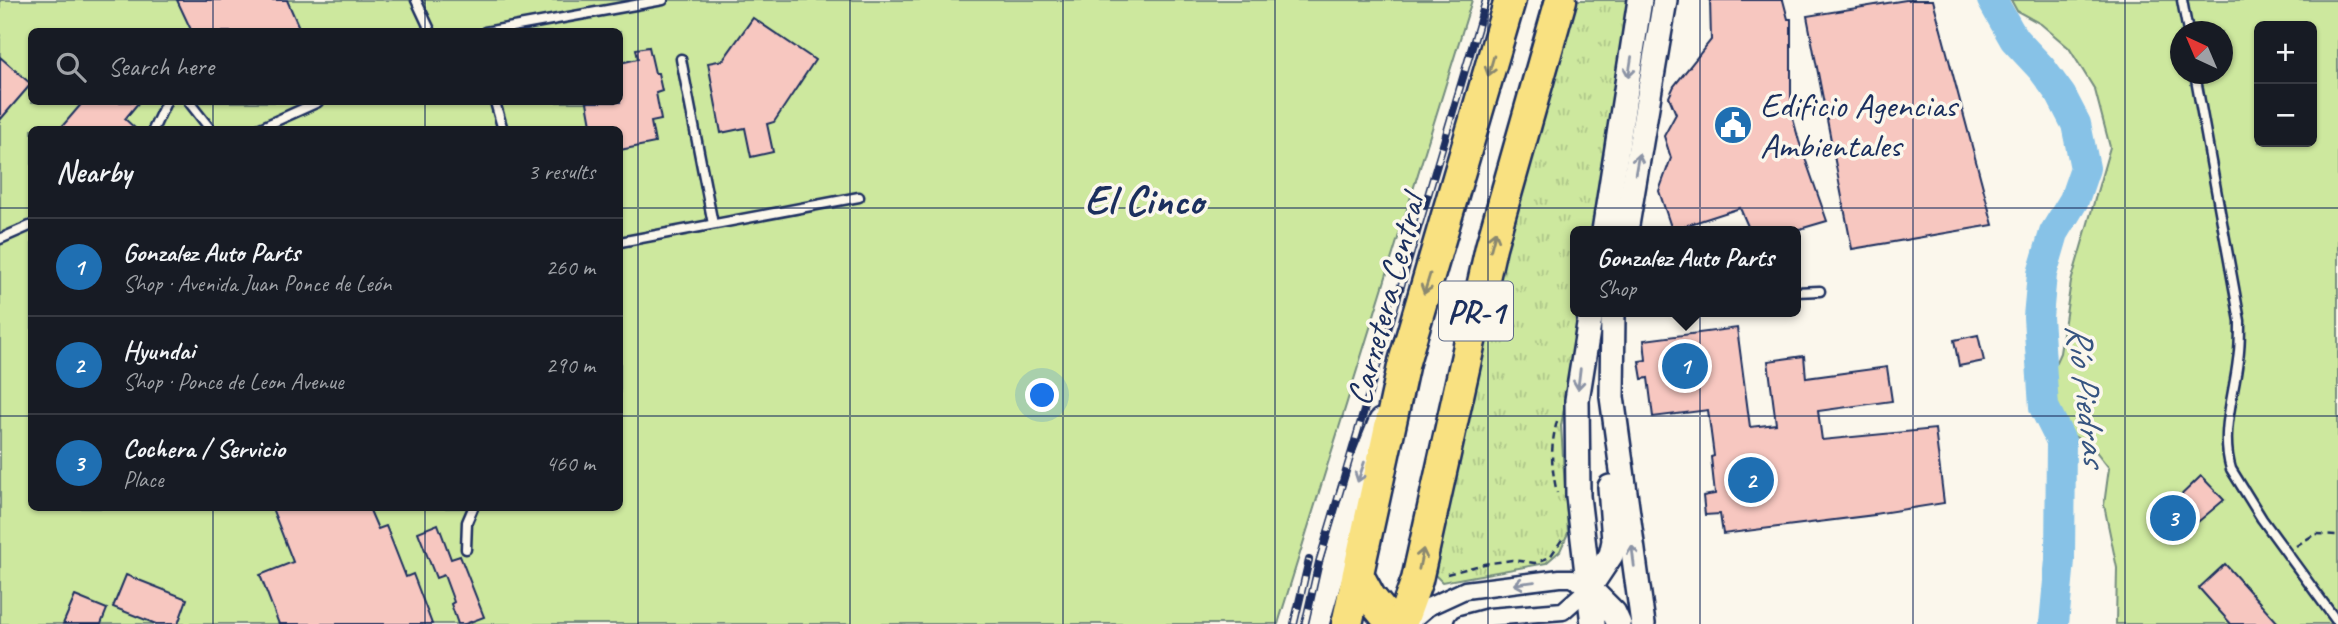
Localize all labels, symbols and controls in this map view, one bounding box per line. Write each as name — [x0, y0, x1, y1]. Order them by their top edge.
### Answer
north arrow — [2170, 21, 2233, 84]
map controls — [2254, 21, 2317, 147]
button: + — [2254, 21, 2317, 84]
search box — [28, 28, 623, 105]
icon: search — [52, 48, 90, 86]
text: Search here — [108, 50, 214, 83]
one-way arrow — [1484, 54, 1497, 76]
one-way arrow — [1623, 56, 1636, 78]
place label: Edificio Agencias Ambientales — [1760, 83, 1960, 168]
button: − — [2254, 84, 2317, 147]
public building icon: Edificio Agencias Ambientales — [1712, 104, 1754, 146]
text: Nearby — [56, 153, 132, 191]
one-way arrow — [1631, 153, 1644, 176]
text: 3 results — [528, 157, 595, 186]
district label: El Cinco — [1085, 174, 1207, 227]
street label: Carretera Central — [1336, 184, 1437, 410]
popup — [1570, 226, 1801, 317]
one-way arrow — [1487, 230, 1500, 252]
text: Gonzalez Auto Parts — [123, 236, 300, 269]
text: Gonzalez Auto Parts — [1597, 241, 1774, 274]
text: 1 — [74, 253, 84, 282]
text: 260 m — [546, 253, 595, 282]
text: Shop · Avenida Juan Ponce de León — [123, 269, 391, 298]
one-way arrow — [1419, 272, 1432, 294]
text: Shop — [1597, 274, 1636, 303]
road number: PR-1 — [1439, 282, 1513, 340]
water label: Río Piedras — [2056, 321, 2120, 474]
text: Hyundai — [123, 334, 195, 367]
pin: 1 — [1662, 340, 1708, 392]
text: 2 — [74, 351, 84, 380]
text: 290 m — [546, 351, 595, 380]
text: Shop · Ponce de Leon Avenue — [123, 367, 343, 396]
one-way arrow — [1573, 367, 1586, 390]
your location — [1025, 378, 1059, 412]
text: Cochera / Servicio — [123, 432, 285, 465]
text: 3 — [74, 449, 84, 478]
text: 460 m — [546, 449, 595, 478]
pin: 2 — [1728, 454, 1774, 506]
one-way arrow — [1354, 460, 1366, 482]
text: Place — [123, 465, 163, 494]
pin: 3 — [2150, 492, 2196, 544]
one-way arrow — [1627, 546, 1640, 568]
one-way arrow — [1415, 548, 1429, 571]
one-way arrow — [1513, 576, 1536, 589]

